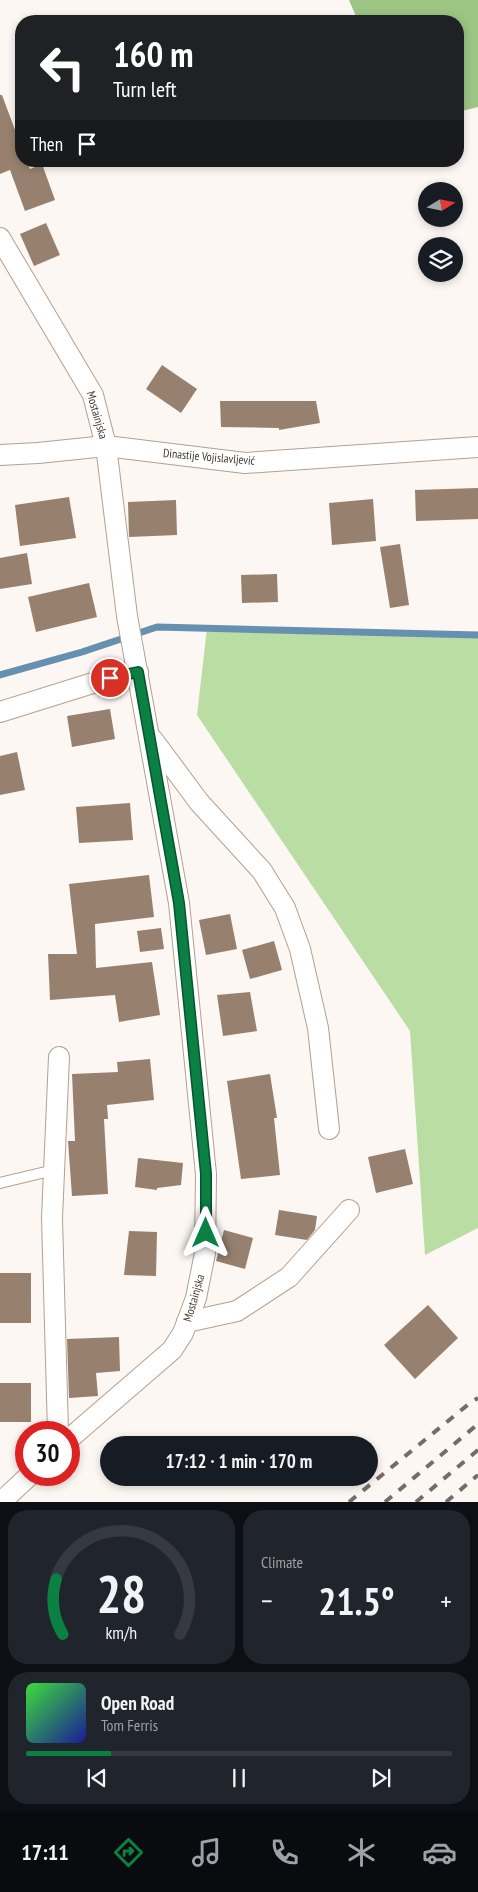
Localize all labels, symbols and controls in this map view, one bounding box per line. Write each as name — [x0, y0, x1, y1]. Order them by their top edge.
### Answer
text: 160 m — [113, 31, 194, 77]
icon: left — [30, 35, 95, 100]
text: Turn left — [113, 75, 177, 103]
icon: arrive — [73, 130, 101, 158]
text: Then — [30, 132, 63, 156]
north arrow — [418, 182, 462, 228]
map controls — [418, 182, 463, 282]
button: layers — [418, 237, 463, 282]
street label: Mostainjska — [84, 389, 111, 441]
street label: Dinastije Vojislavljević — [163, 445, 256, 468]
pin — [89, 657, 131, 699]
icon: arrive — [96, 664, 124, 692]
position arrow — [179, 1206, 231, 1258]
street label: Mostainjska — [180, 1272, 208, 1323]
speed limit sign: 30 — [15, 1421, 80, 1486]
text: 17:12 · 1 min · 170 m — [166, 1449, 312, 1473]
text: Climate — [261, 1552, 303, 1572]
text: 28 — [97, 1560, 146, 1627]
text: 21.5° — [318, 1576, 395, 1625]
text: − — [261, 1582, 273, 1619]
text: + — [440, 1582, 452, 1619]
text: km/h — [106, 1621, 137, 1644]
text: Open Road — [101, 1691, 174, 1715]
text: Tom Ferris — [101, 1715, 158, 1735]
icon: previous — [83, 1764, 111, 1792]
icon: pause — [225, 1764, 253, 1792]
icon: next — [367, 1764, 395, 1792]
icon: directions — [111, 1835, 146, 1870]
icon: music — [189, 1835, 224, 1870]
icon: phone — [267, 1835, 302, 1870]
icon: climate — [344, 1835, 379, 1870]
icon: car — [422, 1835, 457, 1870]
text: 17:11 — [21, 1838, 69, 1866]

